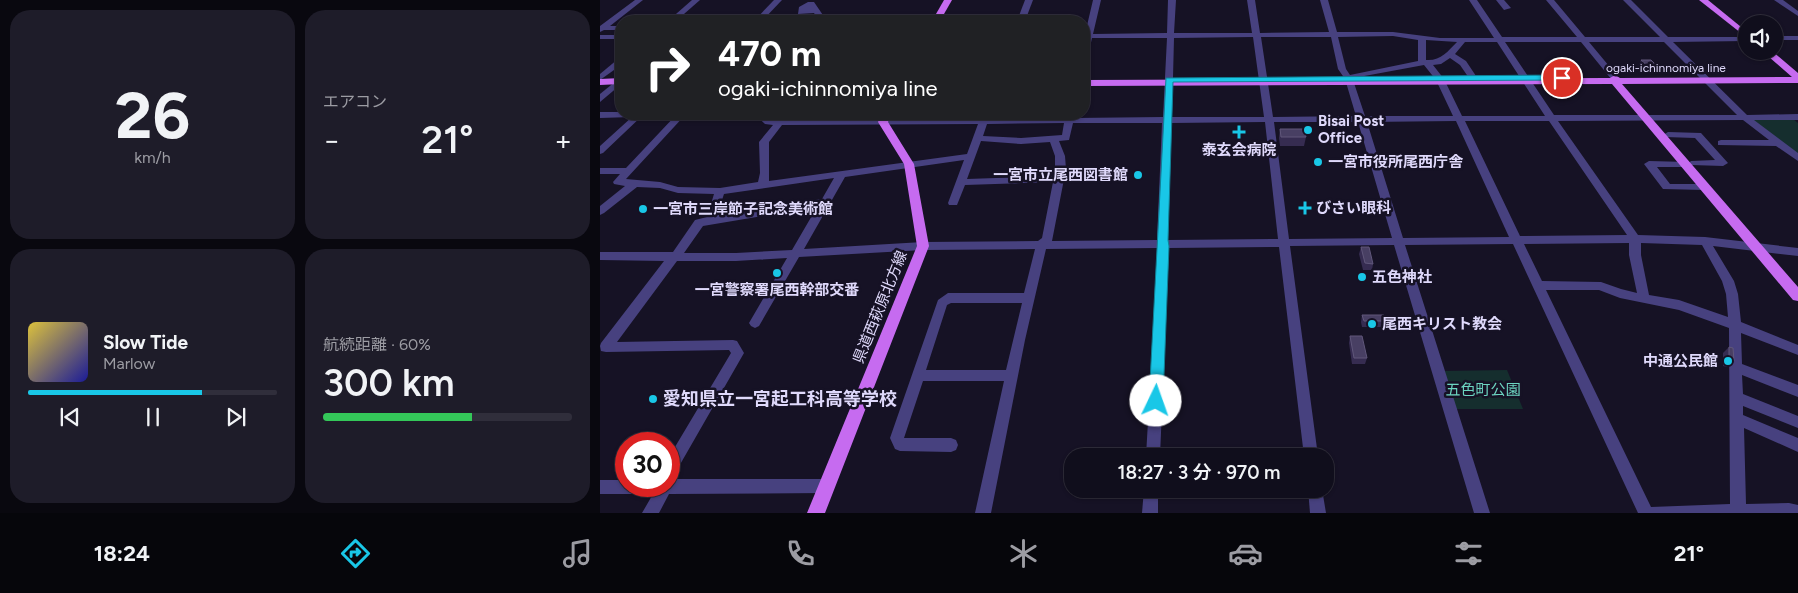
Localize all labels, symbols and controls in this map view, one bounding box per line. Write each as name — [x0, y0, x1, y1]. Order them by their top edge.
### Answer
map controls — [1738, 15, 1783, 60]
button: sound — [1738, 15, 1783, 60]
text: 470 m — [718, 33, 821, 75]
icon: right — [635, 35, 700, 100]
pin — [1541, 57, 1583, 99]
street label: ogaki-ichinnomiya line — [1606, 61, 1726, 75]
icon: arrive — [1548, 64, 1576, 92]
text: ogaki-ichinnomiya line — [718, 75, 938, 102]
text: 26 — [115, 76, 190, 154]
text: エアコン — [323, 92, 387, 111]
place label: Bisai Post Office — [1318, 112, 1384, 147]
text: 21° — [422, 117, 473, 163]
text: − — [323, 123, 340, 157]
text: + — [555, 123, 572, 157]
marker: Bisai Post Office — [1302, 124, 1314, 136]
marker: 泰玄会病院 — [1232, 125, 1246, 139]
place label: 泰玄会病院 — [1201, 141, 1277, 159]
text: km/h — [134, 148, 171, 167]
place label: 一宮市役所尾西庁舎 — [1328, 153, 1464, 171]
marker: 一宮市役所尾西庁舎 — [1312, 156, 1324, 168]
place label: 一宮市立尾西図書館 — [993, 166, 1128, 184]
marker: 一宮市立尾西図書館 — [1132, 169, 1144, 181]
place label: びさい眼科 — [1316, 199, 1391, 217]
place label: 一宮市三岸節子記念美術館 — [653, 200, 833, 218]
marker: びさい眼科 — [1298, 201, 1312, 215]
marker: 一宮市三岸節子記念美術館 — [637, 203, 649, 215]
street label: 県道西萩原北方線 — [849, 248, 911, 366]
marker: 一宮警察署尾西幹部交番 — [771, 267, 783, 279]
place label: 五色神社 — [1372, 268, 1432, 286]
marker: 五色神社 — [1356, 271, 1368, 283]
place label: 一宮警察署尾西幹部交番 — [694, 281, 860, 299]
place label: 尾西キリスト教会 — [1382, 315, 1502, 333]
marker: 尾西キリスト教会 — [1366, 318, 1378, 330]
text: Slow Tide — [103, 331, 188, 354]
text: 航続距離 · 60% — [323, 335, 431, 354]
place label: 中通公民館 — [1643, 352, 1718, 370]
text: Marlow — [103, 354, 155, 373]
marker: 中通公民館 — [1722, 355, 1734, 367]
text: 300 km — [323, 360, 455, 406]
position arrow — [1129, 374, 1181, 426]
park label: 五色町公園 — [1445, 381, 1521, 399]
place label: 愛知県立一宮起工科高等学校 — [663, 388, 897, 410]
marker: 愛知県立一宮起工科高等学校 — [647, 393, 659, 405]
icon: previous — [56, 403, 84, 431]
icon: pause — [139, 403, 167, 431]
icon: next — [222, 403, 250, 431]
speed limit sign: 30 — [615, 432, 680, 497]
text: 18:27 · 3 分 · 970 m — [1118, 461, 1280, 484]
icon: directions — [338, 536, 373, 571]
icon: music — [560, 536, 595, 571]
icon: phone — [783, 536, 818, 571]
icon: climate — [1006, 536, 1041, 571]
icon: car — [1228, 536, 1263, 571]
icon: filters — [1451, 536, 1486, 571]
text: 18:24 — [94, 540, 150, 567]
text: 21° — [1674, 540, 1704, 567]

